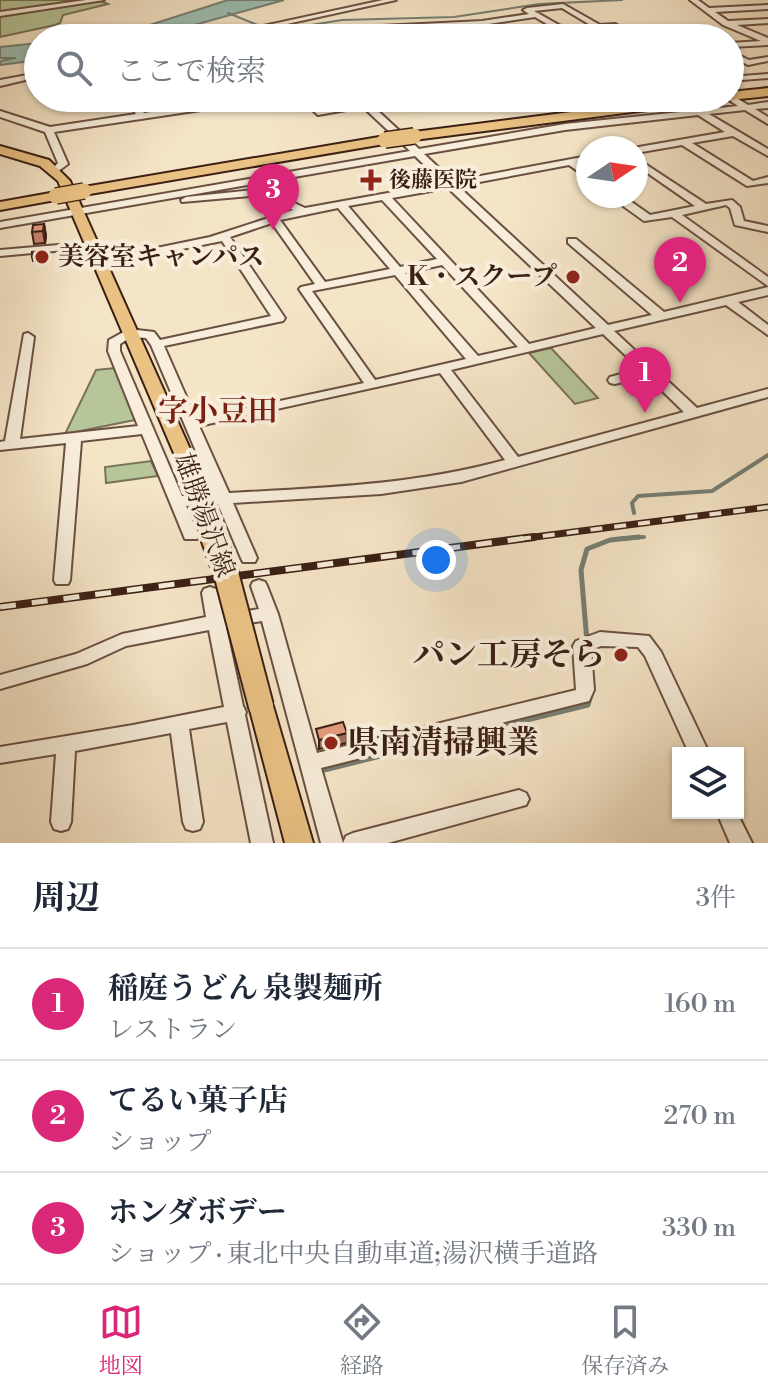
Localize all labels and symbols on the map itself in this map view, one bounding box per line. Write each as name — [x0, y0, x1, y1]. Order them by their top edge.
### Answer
north arrow — [576, 136, 648, 208]
pin: 3 — [247, 164, 299, 230]
place label: 後藤医院 — [389, 167, 477, 194]
marker: 後藤医院 — [360, 169, 382, 191]
pin: 2 — [654, 237, 706, 303]
place label: 美容室キャンパス — [58, 241, 264, 273]
marker: 美容室キャンパス — [33, 248, 51, 266]
place label: K・スクープ — [407, 261, 557, 293]
marker: K・スクープ — [564, 268, 582, 286]
pin: 1 — [619, 347, 671, 413]
district label: 字小豆田 — [158, 393, 278, 431]
street label: 雄勝湯沢線 — [167, 448, 241, 582]
your location — [416, 540, 456, 580]
place label: パン工房そら — [413, 635, 605, 675]
marker: パン工房そら — [612, 646, 630, 664]
place label: 県南清掃興業 — [347, 723, 539, 763]
marker: 県南清掃興業 — [322, 734, 340, 752]

